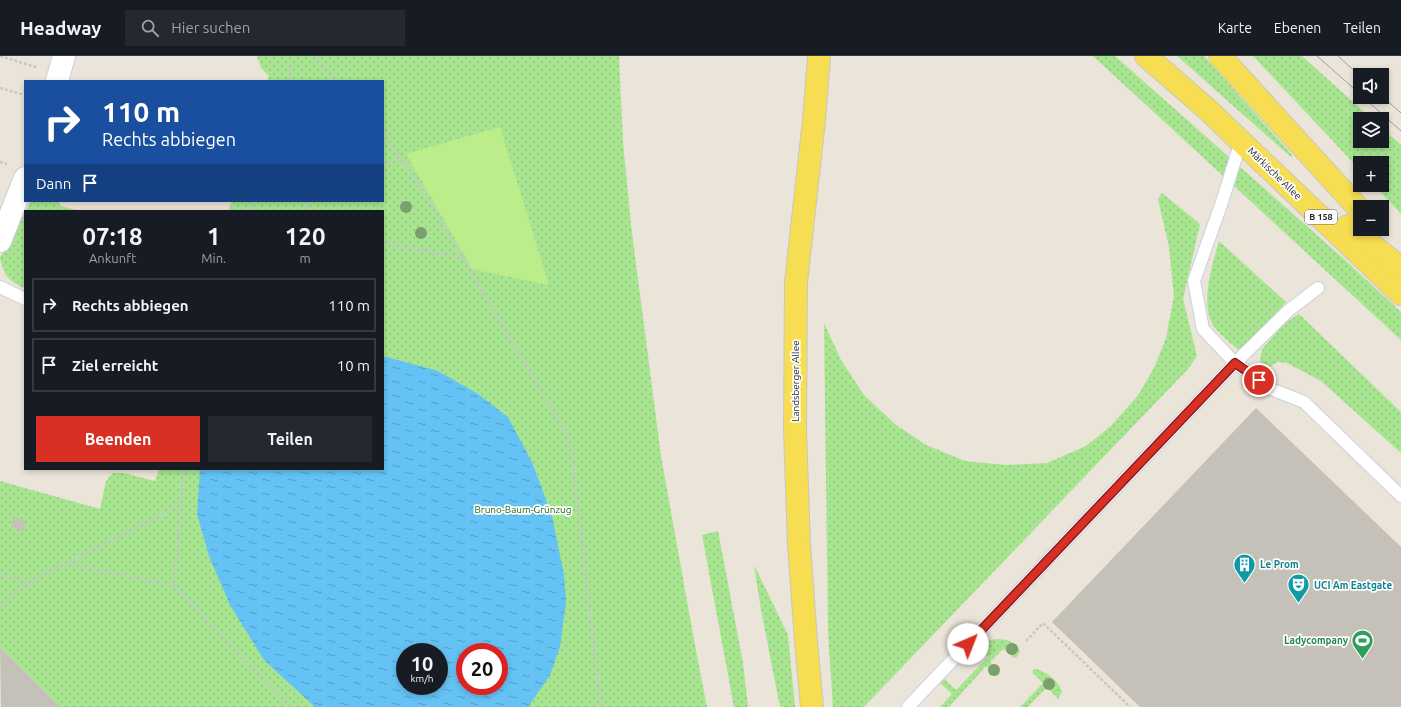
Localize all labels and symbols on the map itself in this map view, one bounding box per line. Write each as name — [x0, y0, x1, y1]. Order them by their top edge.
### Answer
street label: Märkische Allee — [1246, 145, 1304, 202]
road number: B 158 — [1305, 210, 1337, 224]
street label: Landsberger Allee — [790, 340, 801, 422]
pin — [1242, 363, 1276, 397]
park label: Bruno-Baum-Grünzug — [475, 504, 571, 515]
building icon: Le Prom — [1231, 551, 1257, 584]
place label: Le Prom — [1260, 559, 1299, 570]
theatre icon: UCI Am Eastgate — [1286, 572, 1312, 605]
place label: UCI Am Eastgate — [1314, 580, 1392, 591]
position arrow — [947, 623, 989, 665]
sports icon: Ladycompany — [1350, 627, 1376, 660]
place label: Ladycompany — [1284, 635, 1349, 646]
speed limit sign: 20 — [456, 643, 508, 695]

